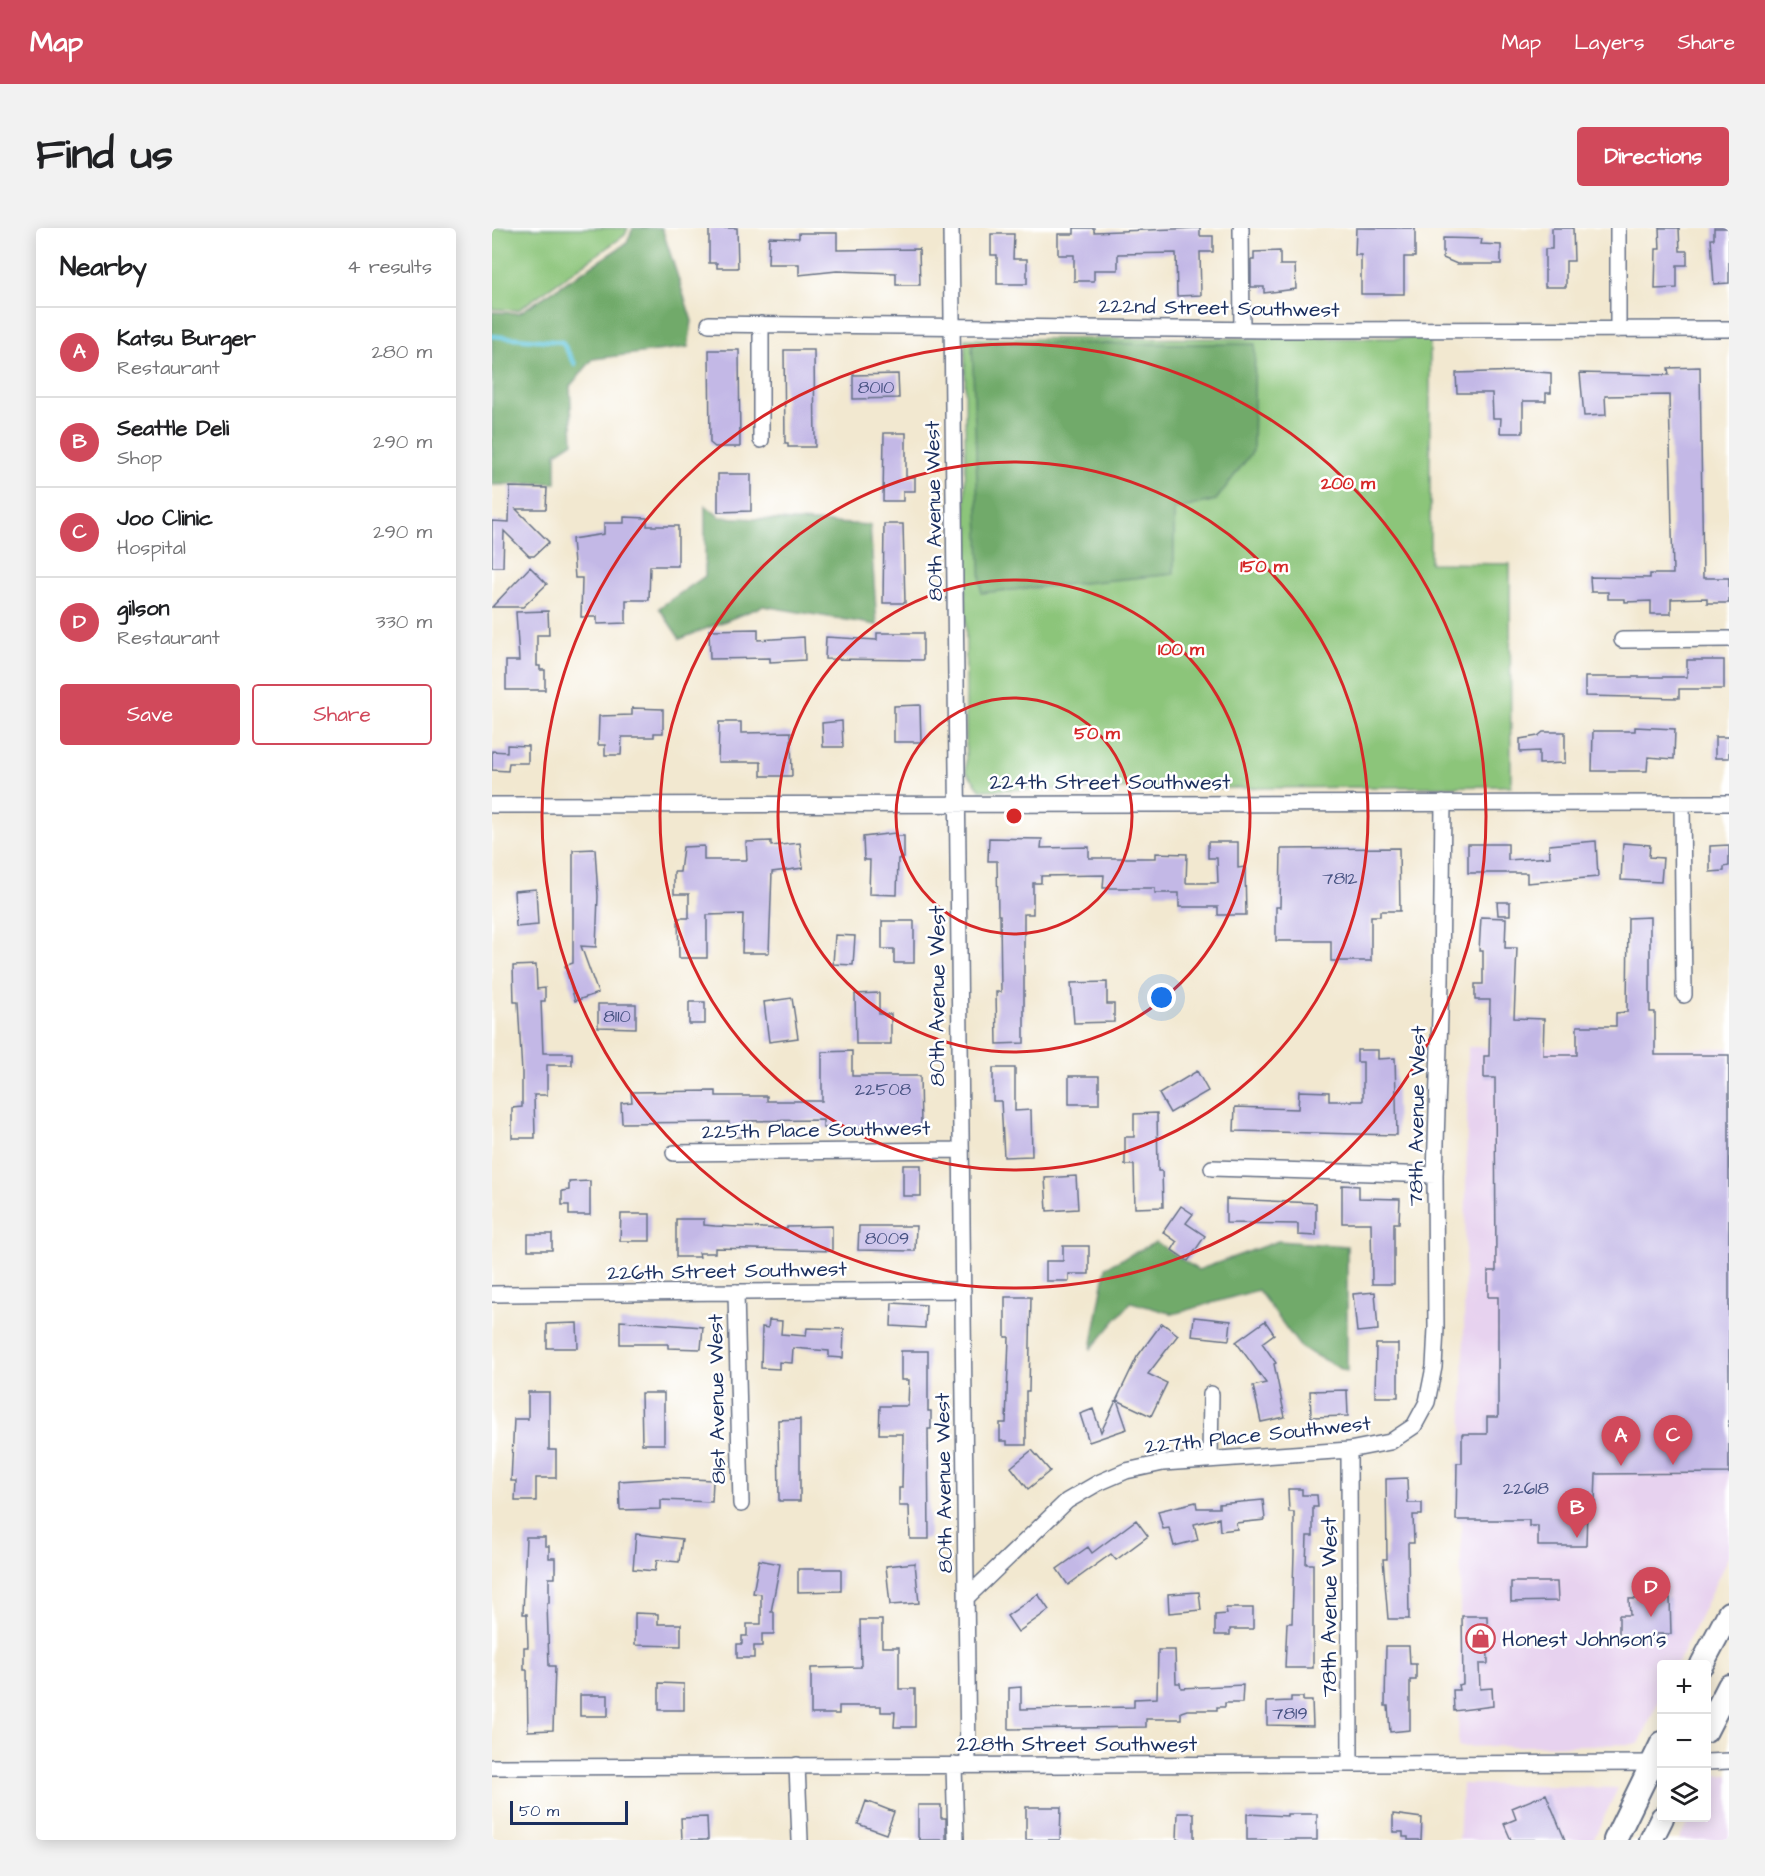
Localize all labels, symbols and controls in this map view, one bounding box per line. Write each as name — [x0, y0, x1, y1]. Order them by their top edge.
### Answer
text: Map — [30, 23, 83, 62]
text: Map — [1501, 28, 1541, 57]
text: Layers — [1574, 28, 1644, 57]
text: Share — [1677, 28, 1735, 57]
text: Find us — [36, 127, 173, 185]
button: Directions — [1577, 127, 1729, 186]
text: Nearby — [60, 249, 147, 285]
text: 4 results — [347, 253, 432, 281]
street label: 222nd Street Southwest — [1098, 291, 1340, 325]
text: Katsu Burger — [117, 323, 256, 354]
text: A — [73, 338, 86, 366]
text: 280 m — [371, 338, 432, 366]
text: Restaurant — [117, 354, 220, 382]
house number: 8010 — [858, 375, 894, 400]
text: Seattle Deli — [117, 413, 229, 444]
street label: 80th Avenue West — [918, 420, 950, 602]
text: B — [72, 428, 87, 456]
text: 290 m — [373, 428, 432, 456]
text: Shop — [117, 444, 162, 472]
text: 200 m — [1320, 471, 1376, 496]
text: Joo Clinic — [117, 503, 213, 534]
text: C — [72, 518, 87, 546]
text: 290 m — [373, 518, 432, 546]
text: Hospital — [117, 534, 186, 562]
text: 150 m — [1240, 554, 1289, 579]
text: gilson — [117, 593, 170, 624]
text: D — [73, 608, 86, 636]
text: 330 m — [375, 608, 432, 636]
text: Restaurant — [117, 624, 220, 652]
text: 100 m — [1158, 637, 1205, 662]
button: Save — [60, 684, 240, 745]
button: Share — [252, 684, 432, 745]
text: 50 m — [1074, 721, 1121, 746]
street label: 224th Street Southwest — [989, 768, 1231, 797]
centre of rings — [1004, 806, 1024, 826]
house number: 7812 — [1322, 866, 1358, 891]
street label: 80th Avenue West — [923, 905, 952, 1086]
your location — [1147, 983, 1176, 1012]
house number: 8110 — [603, 1004, 631, 1029]
street label: 78th Avenue West — [1401, 1025, 1433, 1207]
house number: 22508 — [855, 1077, 912, 1102]
street label: 225th Place Southwest — [701, 1113, 931, 1146]
house number: 8009 — [865, 1226, 909, 1251]
street label: 226th Street Southwest — [607, 1254, 848, 1288]
street label: 81st Avenue West — [701, 1313, 733, 1485]
street label: 80th Avenue West — [928, 1392, 960, 1574]
street label: 227th Place Southwest — [1144, 1409, 1373, 1461]
pin: A — [1602, 1416, 1640, 1466]
pin: C — [1654, 1416, 1692, 1465]
house number: 22618 — [1503, 1476, 1549, 1501]
pin: B — [1558, 1488, 1596, 1538]
street label: 78th Avenue West — [1315, 1516, 1344, 1697]
pin: D — [1632, 1568, 1670, 1617]
shop icon: Honest Johnson's — [1465, 1623, 1497, 1655]
place label: Honest Johnson's — [1502, 1625, 1666, 1654]
map controls — [1657, 1660, 1711, 1822]
button: + — [1657, 1660, 1711, 1714]
house number: 7819 — [1272, 1701, 1308, 1726]
button: − — [1657, 1714, 1711, 1768]
street label: 228th Street Southwest — [957, 1730, 1198, 1759]
button: layers — [1657, 1768, 1711, 1822]
scale bar — [510, 1798, 628, 1826]
text: 50 m — [519, 1800, 559, 1822]

